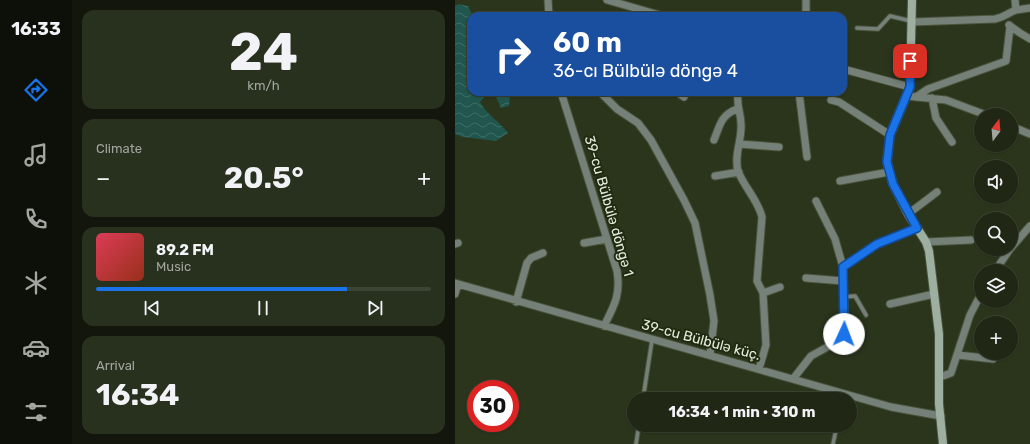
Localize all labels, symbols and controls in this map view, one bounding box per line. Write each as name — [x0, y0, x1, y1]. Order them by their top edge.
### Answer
text: 16:33 — [11, 18, 61, 40]
text: 24 — [229, 21, 298, 83]
text: 60 m — [553, 26, 622, 59]
icon: right — [487, 28, 539, 80]
pin — [893, 44, 927, 78]
icon: arrive — [899, 50, 921, 72]
text: 36-cı Bülbülə döngə 4 — [553, 60, 738, 82]
icon: directions — [22, 76, 50, 104]
text: km/h — [247, 78, 280, 93]
north arrow — [974, 108, 1018, 152]
map controls — [974, 108, 1018, 360]
street label: 39-cu Bülbülə döngə 1 — [581, 134, 637, 278]
icon: music — [22, 141, 50, 169]
text: Climate — [96, 141, 142, 156]
text: 20.5° — [224, 160, 304, 196]
button: sound — [974, 160, 1018, 204]
text: − — [96, 165, 110, 192]
text: + — [417, 165, 431, 192]
icon: phone — [22, 205, 50, 233]
button: search — [974, 212, 1018, 256]
text: 89.2 FM — [156, 241, 214, 259]
text: Music — [156, 259, 191, 274]
button: layers — [974, 264, 1018, 308]
icon: climate — [22, 269, 50, 297]
icon: previous — [141, 297, 163, 319]
icon: pause — [252, 297, 274, 319]
icon: next — [364, 297, 386, 319]
position arrow — [823, 313, 865, 355]
street label: 39-cu Bülbülə küç. — [640, 316, 762, 364]
button: + — [974, 316, 1018, 360]
icon: car — [22, 334, 50, 362]
text: Arrival — [96, 358, 135, 373]
text: 16:34 — [96, 377, 179, 413]
speed limit sign: 30 — [467, 380, 519, 432]
icon: filters — [22, 398, 50, 426]
text: 16:34 · 1 min · 310 m — [668, 403, 816, 421]

